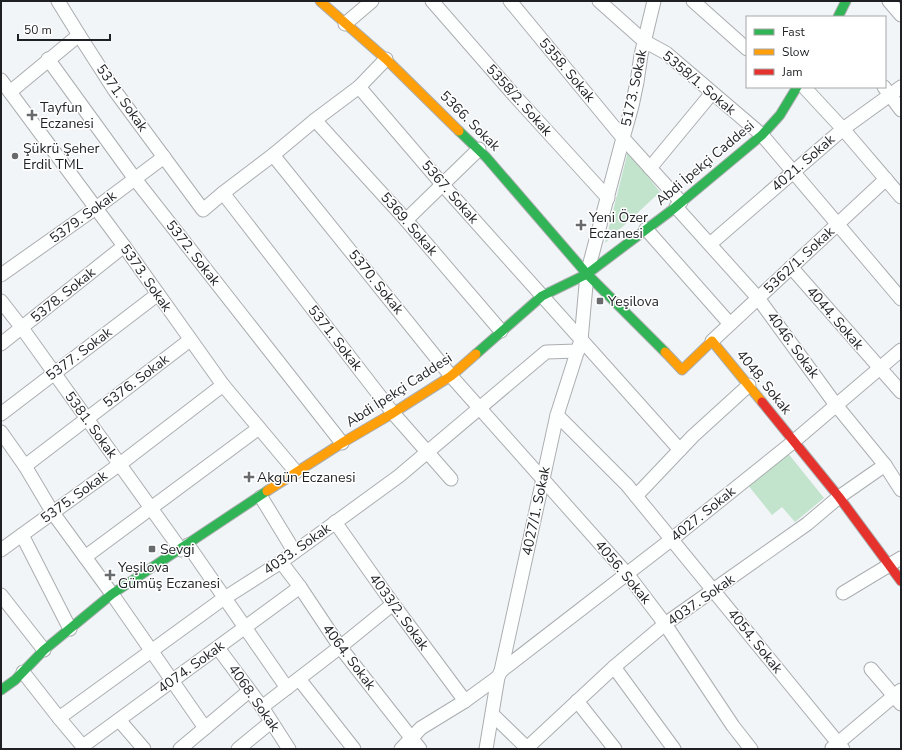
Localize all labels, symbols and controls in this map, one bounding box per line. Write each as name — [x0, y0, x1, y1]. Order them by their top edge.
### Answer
scale bar — [18, 16, 110, 42]
legend — [746, 16, 886, 88]
text: 50 m — [24, 22, 52, 38]
text: Fast — [782, 24, 805, 40]
street label: 5358. Sokak — [535, 34, 600, 107]
text: Slow — [782, 44, 810, 60]
street label: 5173. Sokak — [617, 47, 652, 128]
street label: 5358/1. Sokak — [658, 47, 741, 120]
street label: 5358/2. Sokak — [482, 60, 557, 141]
street label: 5371. Sokak — [92, 61, 153, 136]
text: Jam — [781, 64, 803, 80]
street label: 5366. Sokak — [436, 87, 505, 156]
place label: Tayfun Eczanesi — [40, 98, 94, 133]
marker: Tayfun Eczanesi — [27, 110, 37, 120]
street label: Abdi İpekçi Caddesi — [652, 116, 758, 210]
street label: 4021. Sokak — [767, 130, 839, 196]
place label: Şükrü Şeher Erdil TML — [23, 139, 99, 174]
marker: Şükrü Şeher Erdil TML — [10, 151, 20, 161]
street label: 5367. Sokak — [417, 156, 483, 228]
street label: 5379. Sokak — [46, 186, 121, 248]
street label: 5369. Sokak — [376, 188, 442, 260]
place label: Yeni Özer Eczanesi — [588, 208, 648, 243]
street label: 5372. Sokak — [161, 216, 225, 290]
marker: Yeni Özer Eczanesi — [576, 220, 586, 230]
street label: 5362/1. Sokak — [759, 222, 839, 298]
street label: 5373. Sokak — [116, 241, 177, 316]
street label: 5370. Sokak — [344, 246, 409, 319]
street label: 5378. Sokak — [27, 262, 100, 327]
street label: 4044. Sokak — [802, 282, 868, 354]
place label: Yeşilova — [607, 292, 659, 311]
marker: Yeşilova — [595, 296, 605, 306]
street label: 5371. Sokak — [303, 301, 367, 375]
street label: 4046. Sokak — [762, 308, 824, 383]
street label: 5377. Sokak — [42, 322, 117, 385]
street label: 4048. Sokak — [732, 346, 797, 419]
street label: 5376. Sokak — [99, 349, 174, 412]
street label: Abdi İpekçi Caddesi — [342, 349, 456, 431]
street label: 5381. Sokak — [60, 388, 122, 463]
street label: 4027/1. Sokak — [517, 464, 555, 557]
street label: 5375. Sokak — [37, 466, 112, 528]
place label: Akgün Eczanesi — [257, 468, 355, 487]
marker: Akgün Eczanesi — [244, 472, 254, 482]
street label: 4027. Sokak — [667, 481, 740, 546]
street label: 4033. Sokak — [260, 518, 335, 579]
street label: 4056. Sokak — [591, 536, 656, 609]
place label: Sevgi — [160, 540, 195, 559]
marker: Sevgi — [147, 544, 157, 554]
place label: Yeşilova Gümüş Eczanesi — [117, 558, 220, 593]
street label: 4037. Sokak — [664, 569, 739, 630]
marker: Yeşilova Gümüş Eczanesi — [105, 570, 115, 580]
street label: 4033/2. Sokak — [365, 570, 434, 655]
street label: 4054. Sokak — [723, 605, 788, 678]
street label: 4064. Sokak — [318, 620, 381, 695]
street label: 4074. Sokak — [154, 636, 229, 698]
street label: 4068. Sokak — [224, 661, 285, 736]

